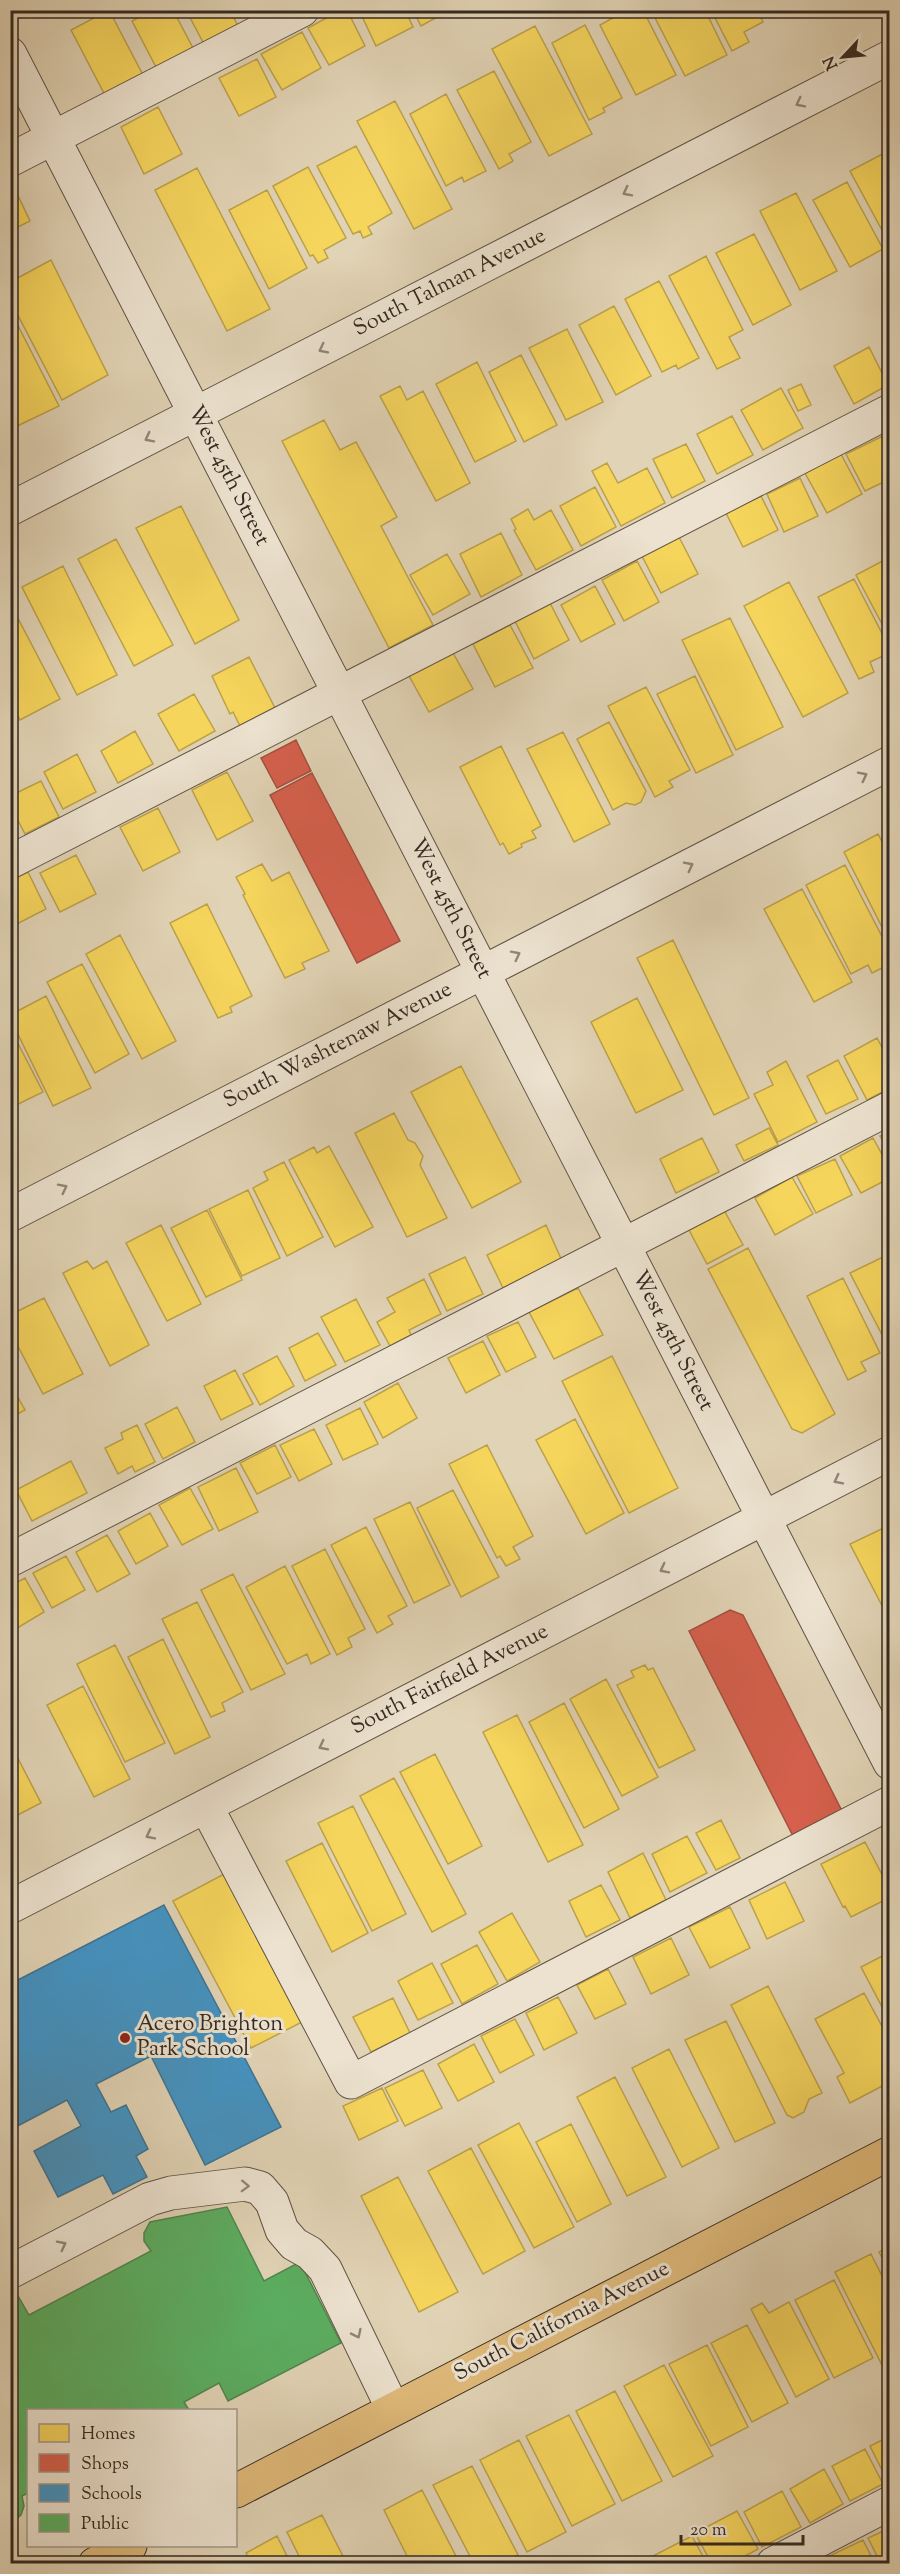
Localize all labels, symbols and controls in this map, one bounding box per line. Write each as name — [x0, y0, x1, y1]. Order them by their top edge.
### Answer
north arrow — [813, 27, 873, 87]
text: N — [819, 51, 845, 73]
one-way arrow — [796, 96, 807, 107]
one-way arrow — [622, 185, 633, 197]
street label: South Talman Avenue — [348, 221, 552, 345]
one-way arrow — [319, 342, 329, 353]
street label: West 45th Street — [179, 400, 277, 552]
one-way arrow — [145, 431, 156, 442]
one-way arrow — [856, 772, 867, 784]
street label: West 45th Street — [401, 833, 499, 985]
one-way arrow — [683, 861, 694, 873]
one-way arrow — [510, 951, 520, 962]
street label: South Washtenaw Avenue — [218, 974, 458, 1118]
one-way arrow — [56, 1184, 67, 1195]
street label: West 45th Street — [623, 1265, 721, 1417]
one-way arrow — [833, 1472, 844, 1484]
one-way arrow — [660, 1562, 671, 1573]
street label: South Fairfield Avenue — [346, 1616, 554, 1744]
one-way arrow — [319, 1738, 330, 1750]
one-way arrow — [146, 1828, 156, 1839]
place label: Acero Brighton Park School — [137, 2009, 283, 2066]
marker: Acero Brighton Park School — [118, 2031, 132, 2045]
one-way arrow — [240, 2180, 249, 2193]
one-way arrow — [56, 2241, 67, 2252]
street label: South California Avenue — [449, 2254, 675, 2390]
one-way arrow — [349, 2328, 361, 2339]
legend — [27, 2409, 237, 2547]
text: Homes — [81, 2422, 135, 2448]
text: Shops — [81, 2452, 129, 2478]
text: Schools — [81, 2482, 142, 2508]
scale bar — [681, 2508, 802, 2546]
text: Public — [81, 2512, 129, 2538]
text: 20 m — [690, 2518, 727, 2544]

